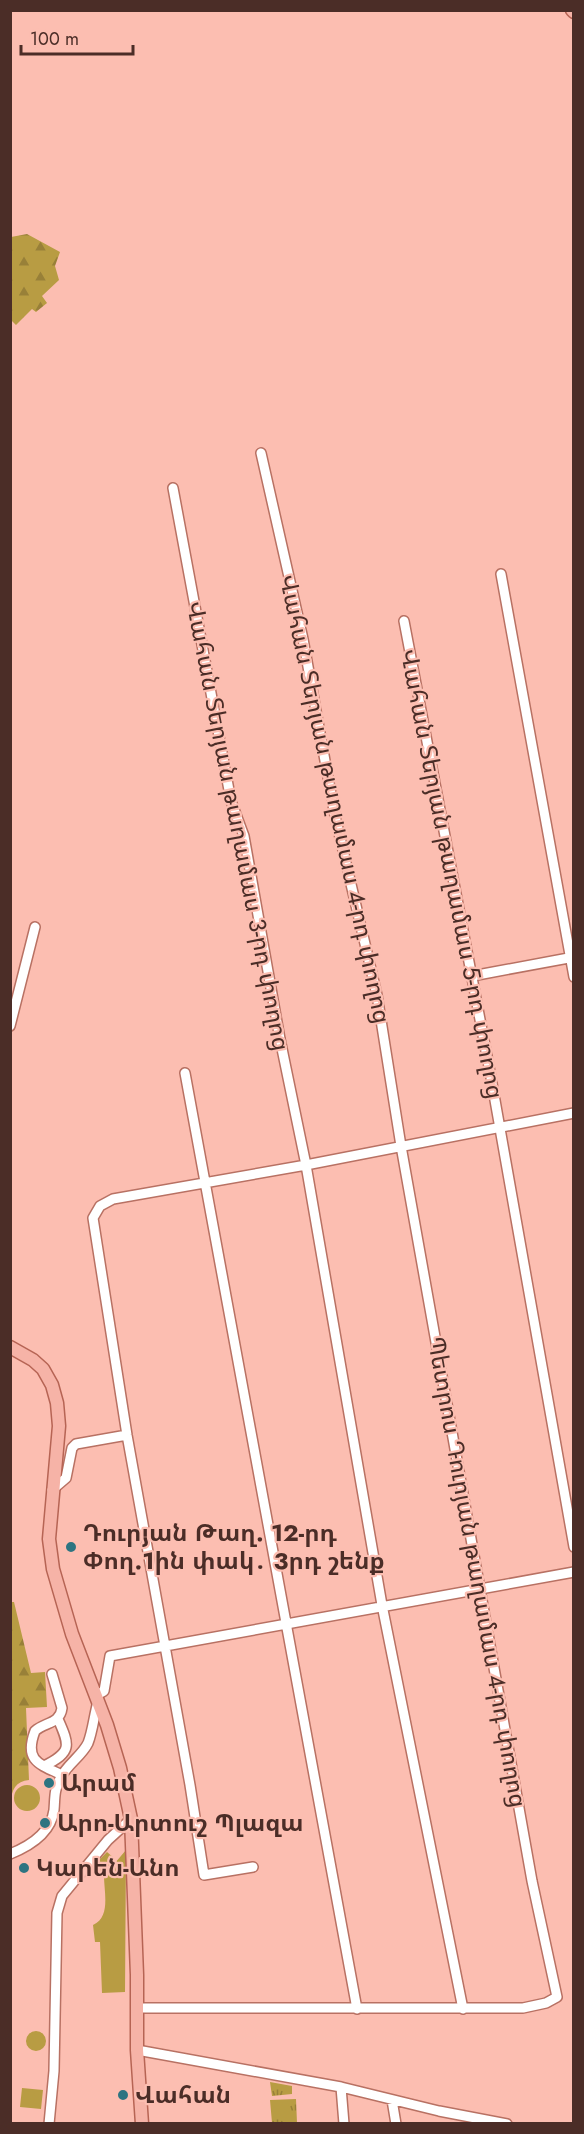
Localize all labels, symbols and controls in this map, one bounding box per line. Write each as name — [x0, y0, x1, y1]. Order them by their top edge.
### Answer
scale bar — [21, 18, 134, 56]
text: 100 m — [30, 26, 79, 52]
street label: Վահան Տերյան թաղամաս 4-րդ փողոց — [271, 571, 400, 1027]
street label: Վահան Տերյան թաղամաս 3-րդ փողոց — [178, 598, 299, 1054]
street label: Վահան Տերյան թաղամաս 5-րդ փողոց — [392, 646, 513, 1102]
street label: Պետրոս Դուրյան թաղամաս 4-րդ փողոց — [419, 1333, 536, 1810]
place label: Դուրյան Թաղ. 12-րդ Փող.1ին փակ․ 3րդ շենք — [83, 1515, 385, 1578]
marker: Դուրյան Թաղ. 12-րդ Փող.1ին փակ․ 3րդ շենք — [64, 1540, 78, 1554]
place label: Արամ — [61, 1765, 136, 1800]
marker: Արամ — [42, 1776, 56, 1790]
place label: Արո-Արտուշ Պլազա — [57, 1805, 304, 1840]
marker: Արո-Արտուշ Պլազա — [38, 1816, 52, 1830]
place label: Կարեն-Անո — [36, 1850, 180, 1885]
marker: Կարեն-Անո — [17, 1861, 31, 1875]
place label: Վահան — [135, 2077, 231, 2112]
marker: Վահան — [116, 2088, 130, 2102]

